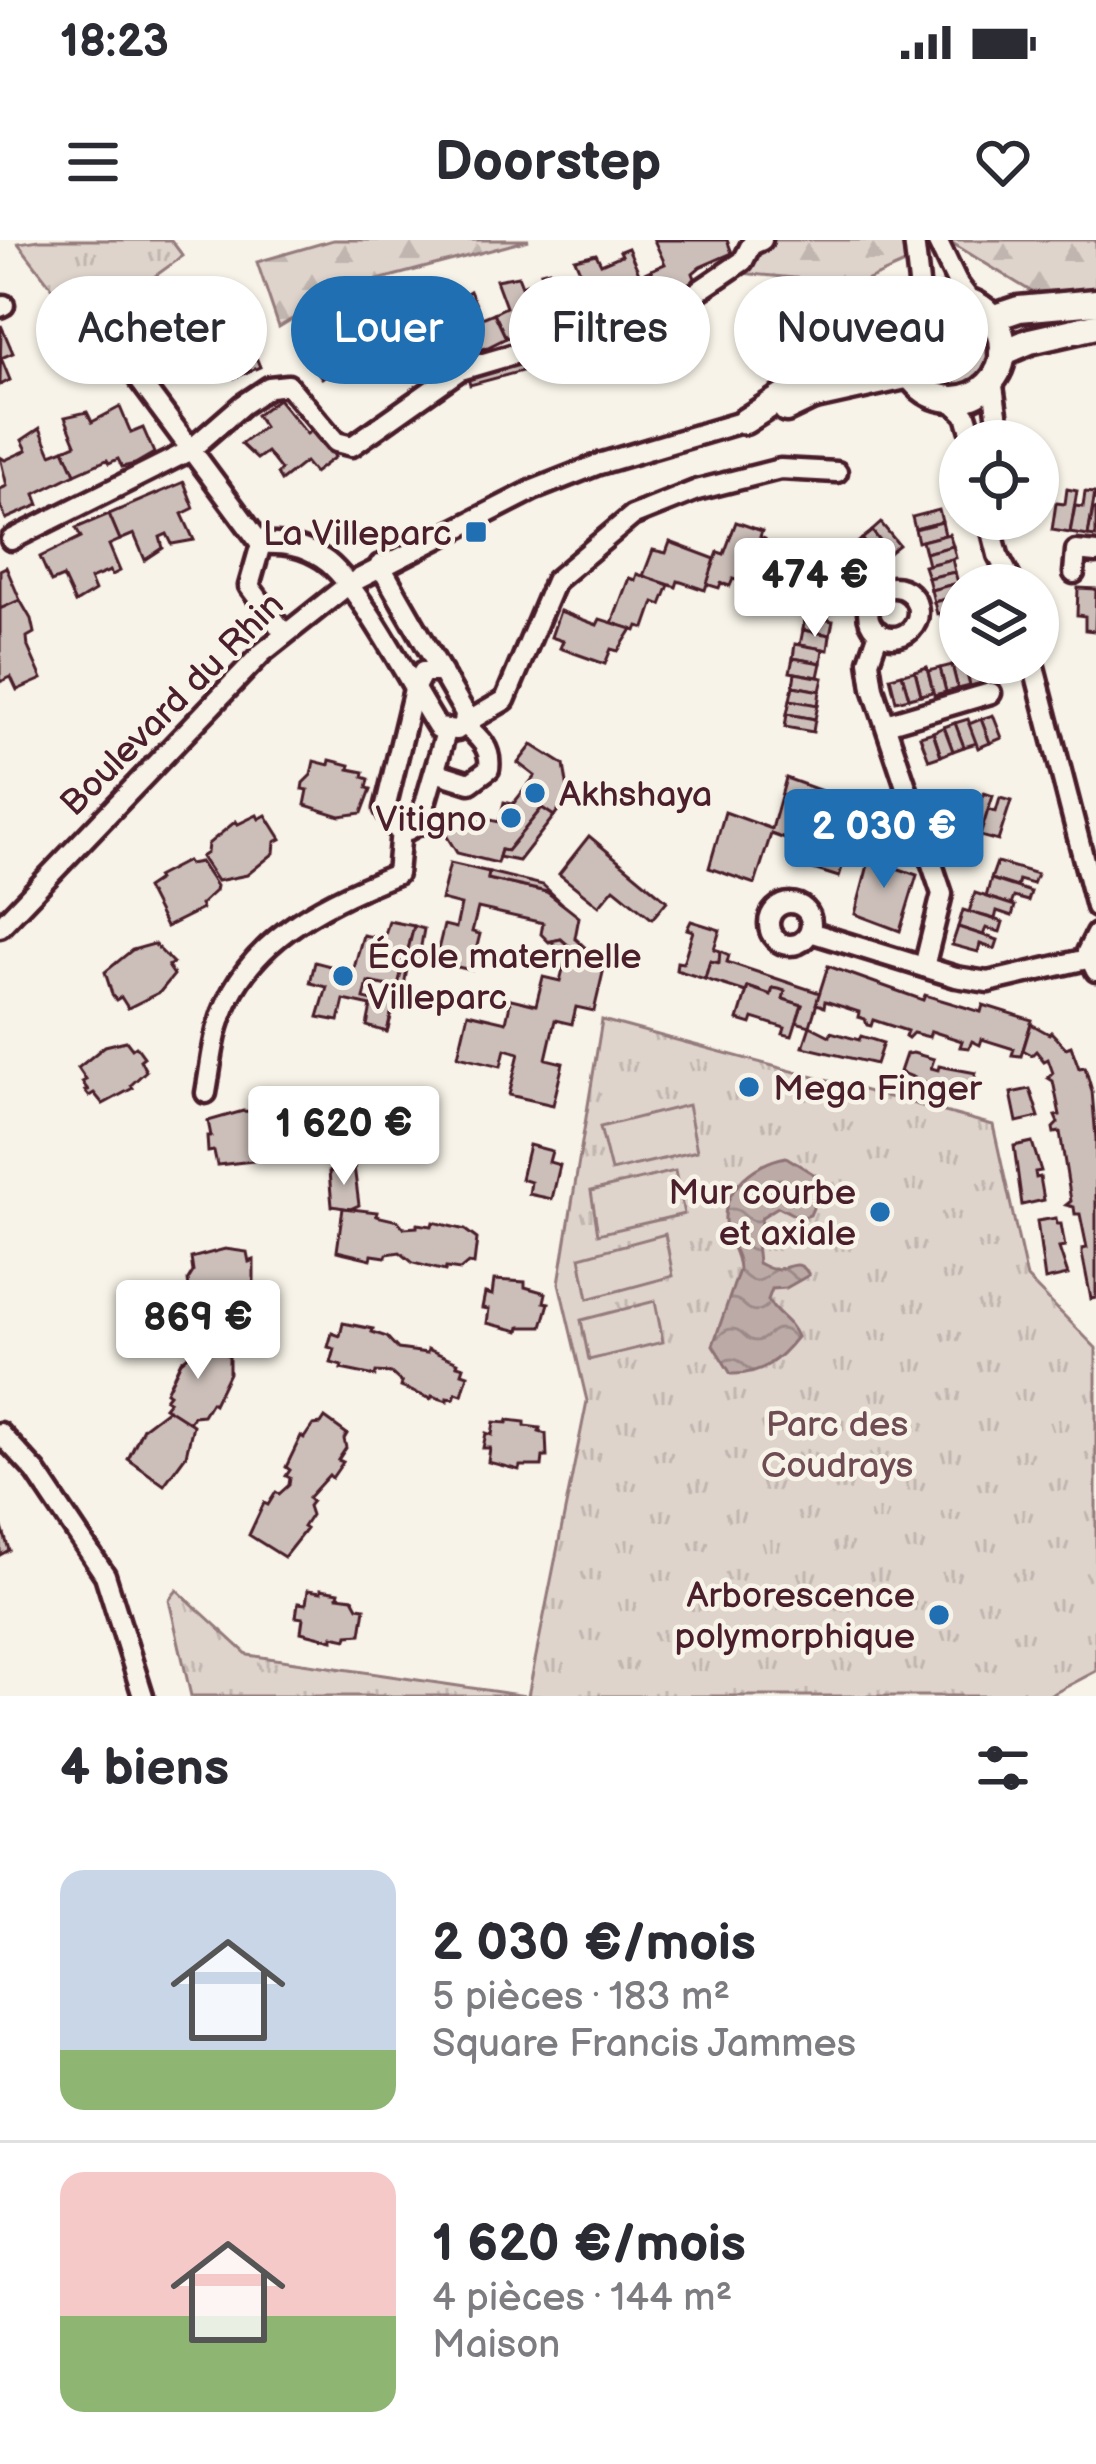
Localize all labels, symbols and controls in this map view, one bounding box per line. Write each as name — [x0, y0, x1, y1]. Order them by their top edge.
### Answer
text: 18:23 — [60, 15, 169, 70]
icon: menu — [60, 129, 126, 195]
icon: heart — [970, 129, 1036, 195]
text: Doorstep — [435, 130, 661, 195]
chip: Acheter — [36, 276, 267, 384]
chip: Louer — [291, 276, 485, 384]
chip: Filtres — [509, 276, 710, 384]
chip: Nouveau — [734, 276, 988, 384]
map controls — [939, 420, 1059, 684]
button: locate — [939, 420, 1059, 540]
place label: La Villeparc — [263, 513, 452, 556]
marker: La Villeparc — [463, 519, 489, 545]
pin: 474 € — [731, 538, 899, 640]
text: 474 € — [761, 553, 869, 600]
button: layers — [939, 564, 1059, 684]
street label: Boulevard du Rhin — [52, 584, 293, 825]
place label: Akhshaya — [559, 774, 712, 817]
marker: Akhshaya — [522, 780, 548, 806]
pin: 2 030 € — [773, 789, 995, 891]
place label: Vitigno — [375, 799, 487, 842]
text: 2 030 € — [811, 804, 957, 851]
marker: Vitigno — [498, 805, 524, 831]
place label: École maternelle Villeparc — [367, 935, 642, 1020]
marker: École maternelle Villeparc — [330, 963, 356, 989]
place label: Mega Finger — [773, 1068, 983, 1111]
marker: Mega Finger — [736, 1074, 762, 1100]
pin: 1 620 € — [233, 1086, 455, 1188]
text: 1 620 € — [275, 1101, 413, 1148]
place label: Mur courbe et axiale — [668, 1172, 856, 1256]
marker: Mur courbe et axiale — [867, 1199, 893, 1225]
pin: 869 € — [114, 1280, 282, 1382]
text: 869 € — [143, 1295, 253, 1342]
park label: Parc des Coudrays — [761, 1404, 913, 1488]
place label: Arborescence polymorphique — [675, 1575, 915, 1659]
marker: Arborescence polymorphique — [926, 1602, 952, 1628]
icon: filters — [970, 1735, 1036, 1801]
text: 4 biens — [60, 1738, 229, 1799]
text: 2 030 €/mois — [432, 1913, 756, 1974]
icon: home — [156, 1918, 300, 2062]
text: 5 pièces · 183 m² — [432, 1974, 730, 2021]
text: Square Francis Jammes — [432, 2021, 856, 2068]
text: 1 620 €/mois — [432, 2214, 746, 2275]
icon: home — [156, 2220, 300, 2364]
text: 4 pièces · 144 m² — [432, 2275, 732, 2322]
text: Maison — [432, 2322, 560, 2369]

